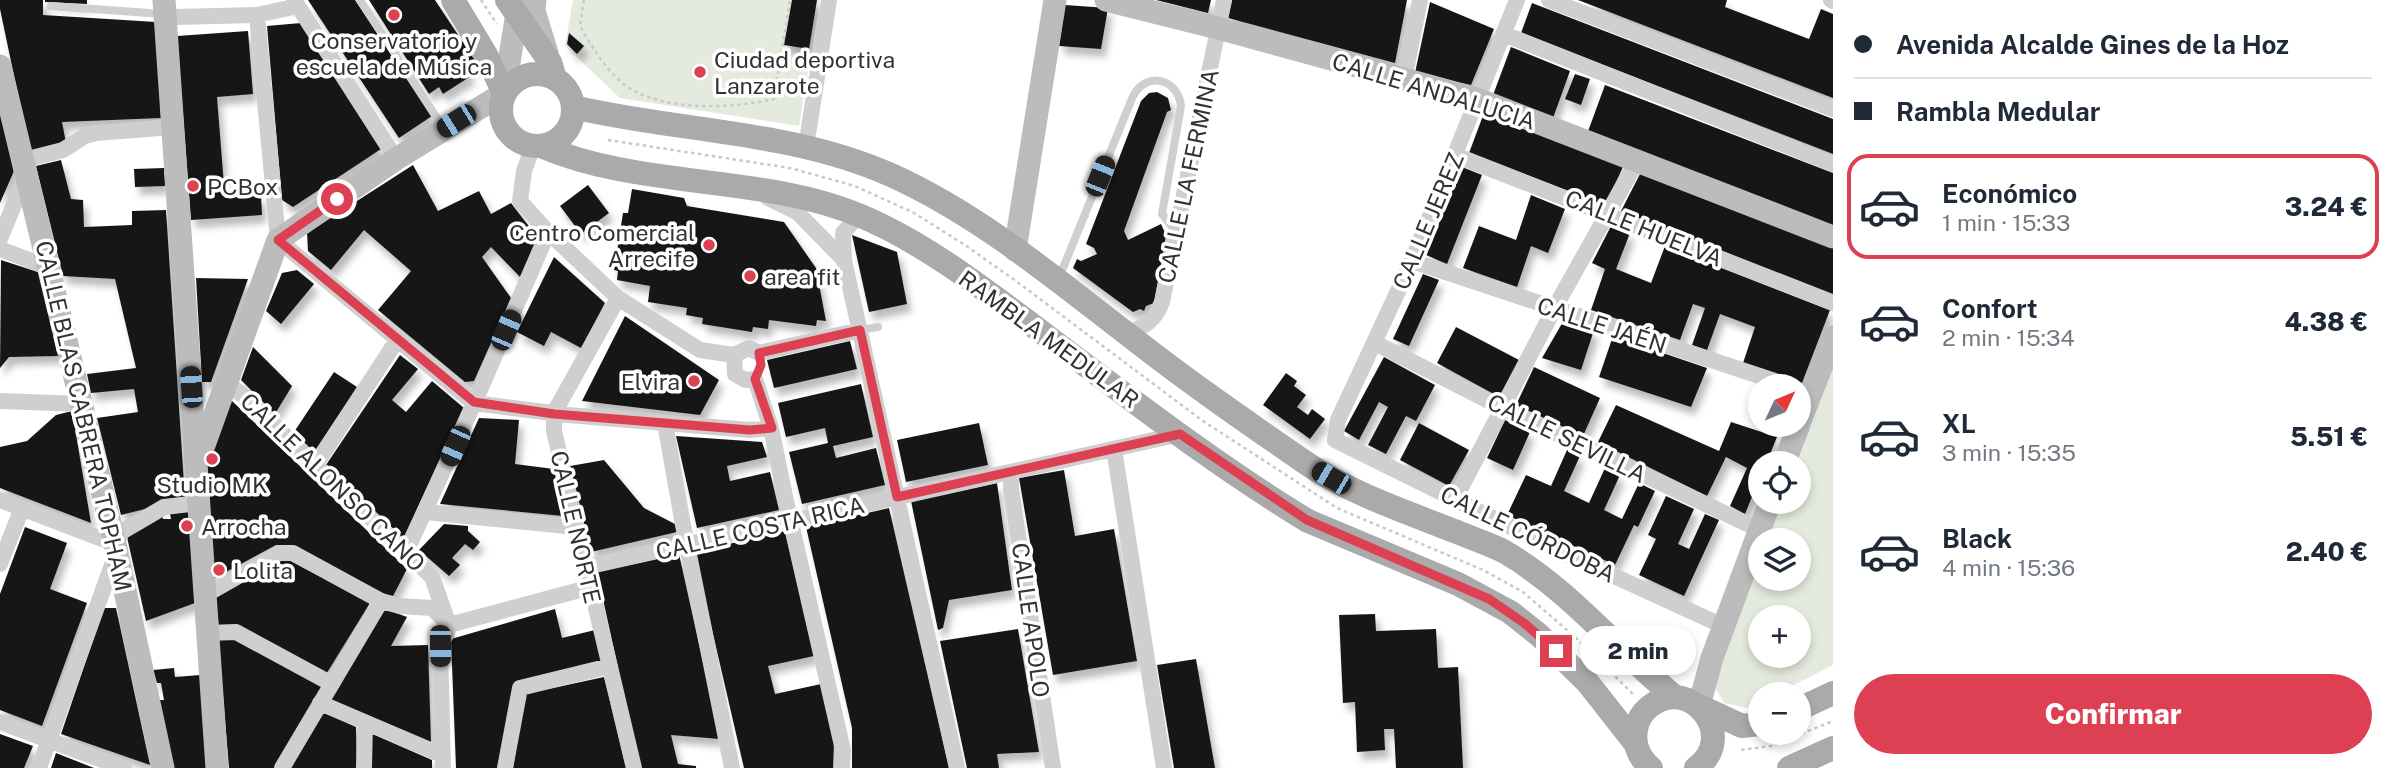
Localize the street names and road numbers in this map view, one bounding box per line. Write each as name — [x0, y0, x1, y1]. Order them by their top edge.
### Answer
street label: CALLE ANDALUCIA — [1329, 47, 1539, 135]
street label: CALLE LA FERMINA — [1152, 67, 1224, 285]
street label: CALLE JEREZ — [1387, 148, 1469, 294]
street label: CALLE HUELVA — [1561, 184, 1727, 272]
street label: CALLE BLAS CABRERA TOPHAM — [30, 238, 138, 594]
street label: RAMBLA MEDULAR — [954, 265, 1144, 413]
street label: CALLE JAÉN — [1534, 291, 1670, 359]
street label: CALLE ALONSO CANO — [235, 387, 431, 577]
street label: CALLE SEVILLA — [1483, 388, 1651, 488]
street label: CALLE NORTE — [545, 448, 607, 606]
street label: CALLE CÓRDOBA — [1436, 480, 1620, 588]
street label: CALLE COSTA RICA — [653, 491, 867, 565]
street label: CALLE APOLO — [1007, 541, 1055, 699]

